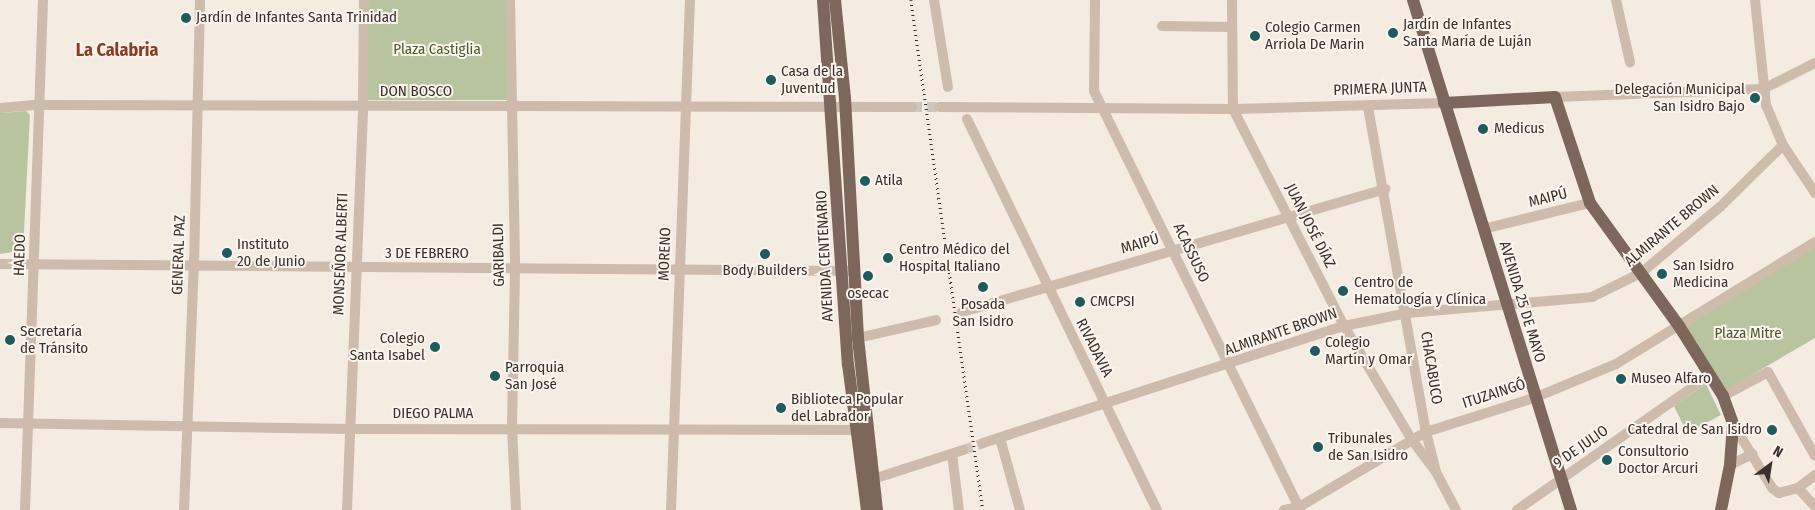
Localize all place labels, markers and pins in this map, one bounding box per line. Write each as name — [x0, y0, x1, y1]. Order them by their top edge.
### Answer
place label: Jardín de Infantes Santa Trinidad — [196, 9, 397, 27]
marker: Jardín de Infantes Santa Trinidad — [180, 12, 192, 24]
place label: Jardín de Infantes Santa María de Luján — [1403, 15, 1532, 50]
place label: Colegio Carmen Arriola De Marin — [1265, 18, 1364, 53]
marker: Jardín de Infantes Santa María de Luján — [1387, 27, 1399, 39]
marker: Colegio Carmen Arriola De Marin — [1249, 30, 1261, 42]
place label: Casa de la Juventud — [781, 62, 843, 97]
marker: Casa de la Juventud — [765, 74, 777, 86]
place label: Delegación Municipal San Isidro Bajo — [1615, 80, 1745, 115]
marker: Delegación Municipal San Isidro Bajo — [1749, 92, 1761, 104]
place label: Medicus — [1494, 120, 1544, 138]
marker: Medicus — [1476, 122, 1490, 136]
place label: Atila — [875, 172, 903, 190]
marker: Atila — [859, 175, 871, 187]
place label: Instituto 20 de Junio — [237, 235, 305, 270]
place label: Centro Médico del Hospital Italiano — [899, 240, 1010, 275]
marker: Instituto 20 de Junio — [221, 247, 233, 259]
marker: Body Builders — [759, 248, 771, 260]
marker: Centro Médico del Hospital Italiano — [881, 251, 895, 265]
place label: San Isidro Medicina — [1673, 256, 1734, 291]
place label: Body Builders — [723, 262, 807, 280]
marker: San Isidro Medicina — [1655, 267, 1669, 281]
marker: osecac — [861, 269, 875, 283]
place label: Centro de Hematología y Clínica — [1354, 273, 1486, 308]
marker: Posada San Isidro — [977, 281, 989, 293]
marker: Centro de Hematología y Clínica — [1336, 284, 1350, 298]
place label: osecac — [847, 285, 889, 303]
place label: CMCPSI — [1090, 293, 1135, 311]
place label: Posada San Isidro — [952, 295, 1014, 330]
marker: CMCPSI — [1074, 296, 1086, 308]
place label: Secretaría de Tránsito — [20, 322, 88, 357]
place label: Colegio Santa Isabel — [350, 329, 425, 364]
place label: Colegio Martín y Omar — [1325, 333, 1412, 368]
marker: Secretaría de Tránsito — [4, 334, 16, 346]
marker: Colegio Santa Isabel — [429, 341, 441, 353]
marker: Colegio Martín y Omar — [1309, 345, 1321, 357]
place label: Parroquia San José — [505, 358, 564, 393]
marker: Parroquia San José — [489, 370, 501, 382]
place label: Museo Alfaro — [1631, 370, 1711, 388]
marker: Museo Alfaro — [1615, 373, 1627, 385]
place label: Biblioteca Popular del Labrador — [791, 390, 903, 425]
marker: Biblioteca Popular del Labrador — [775, 402, 787, 414]
place label: Catedral de San Isidro — [1628, 421, 1762, 439]
marker: Catedral de San Isidro — [1766, 424, 1778, 436]
place label: Tribunales de San Isidro — [1328, 429, 1408, 464]
marker: Tribunales de San Isidro — [1312, 441, 1324, 453]
place label: Consultorio Doctor Arcuri — [1618, 442, 1698, 477]
marker: Consultorio Doctor Arcuri — [1600, 453, 1614, 467]

